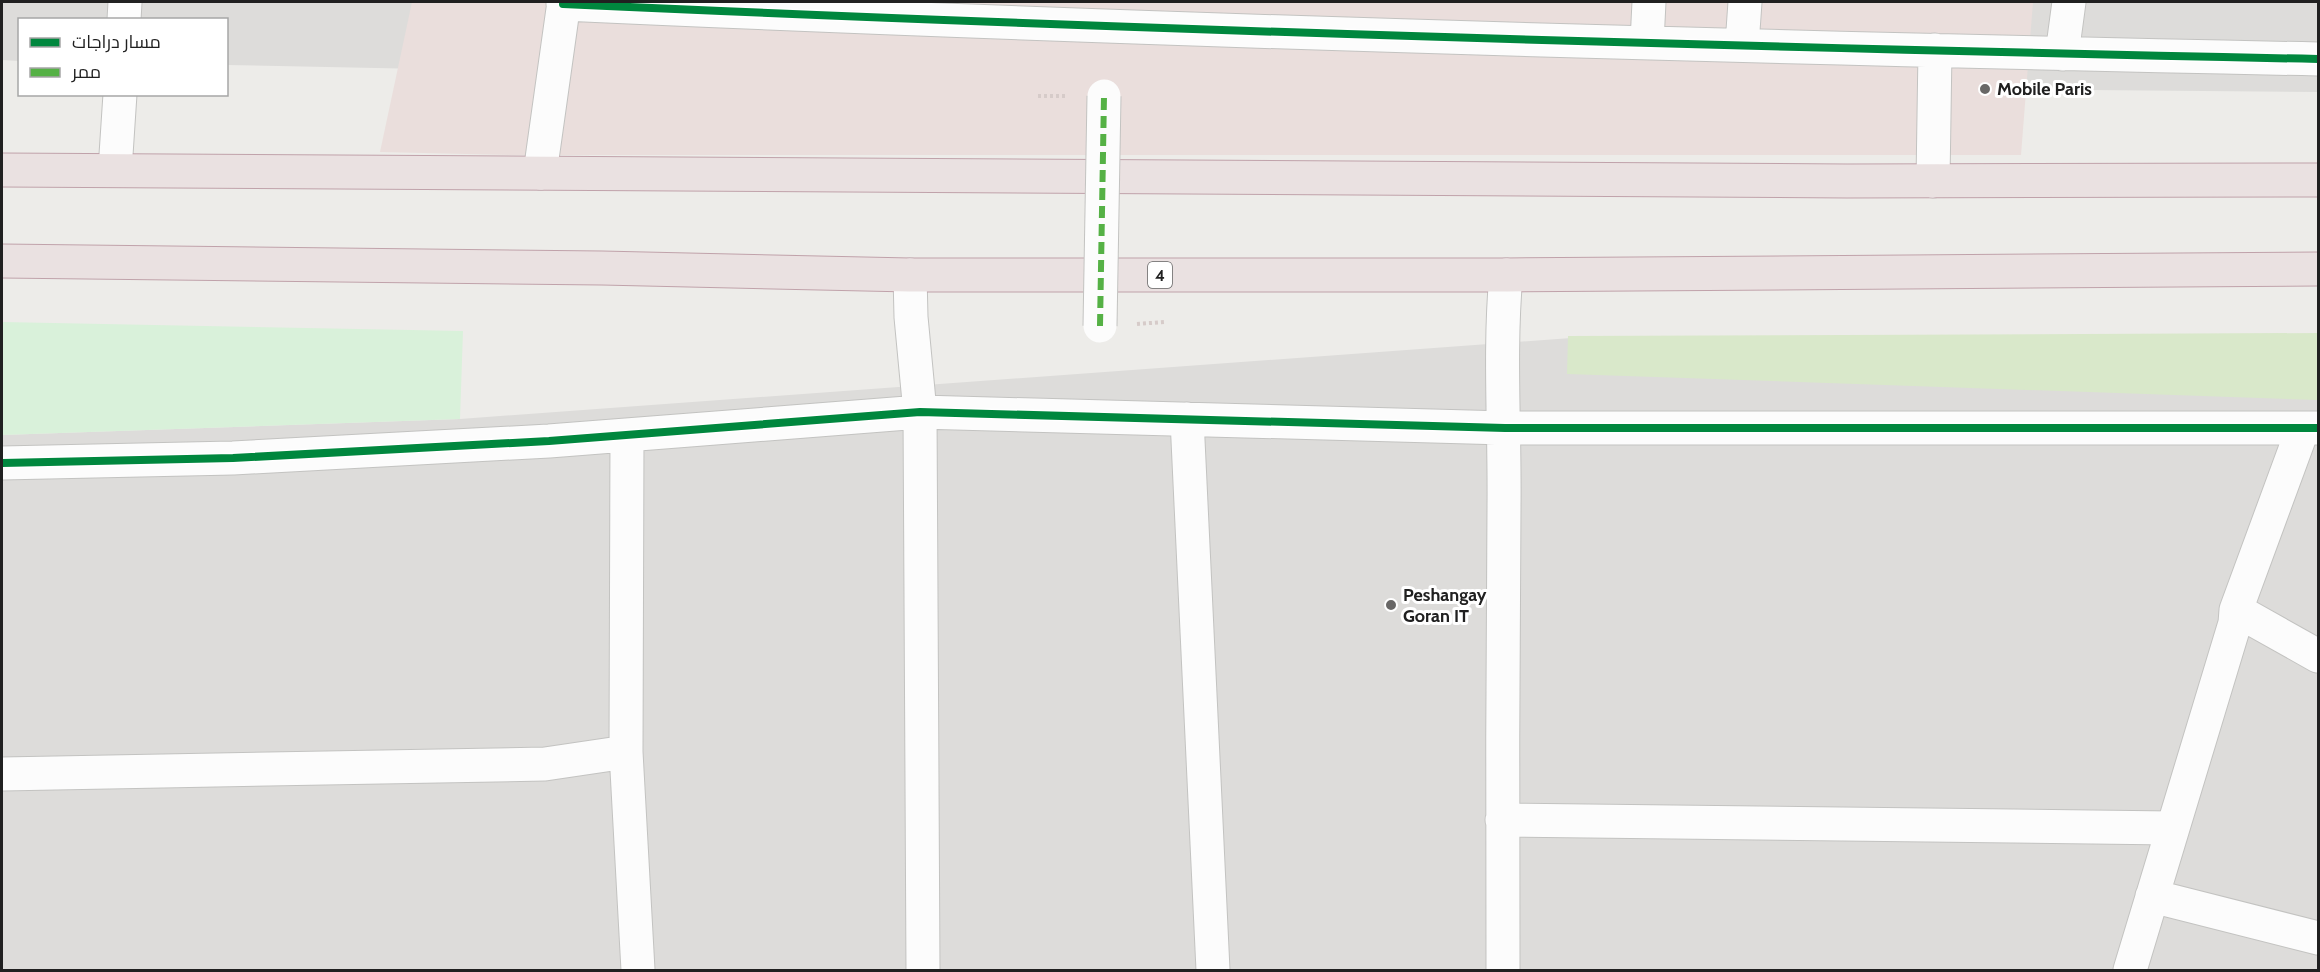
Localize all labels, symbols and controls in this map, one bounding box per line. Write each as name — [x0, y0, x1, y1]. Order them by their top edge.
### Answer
legend — [18, 18, 228, 96]
text: مسار دراجات — [72, 31, 161, 53]
text: ممر — [71, 61, 101, 83]
place label: Mobile Paris — [1997, 78, 2092, 100]
marker: Mobile Paris — [1978, 82, 1992, 96]
road number: 4 — [1148, 262, 1172, 288]
place label: Peshangay Goran IT — [1403, 584, 1487, 627]
marker: Peshangay Goran IT — [1384, 598, 1398, 612]

